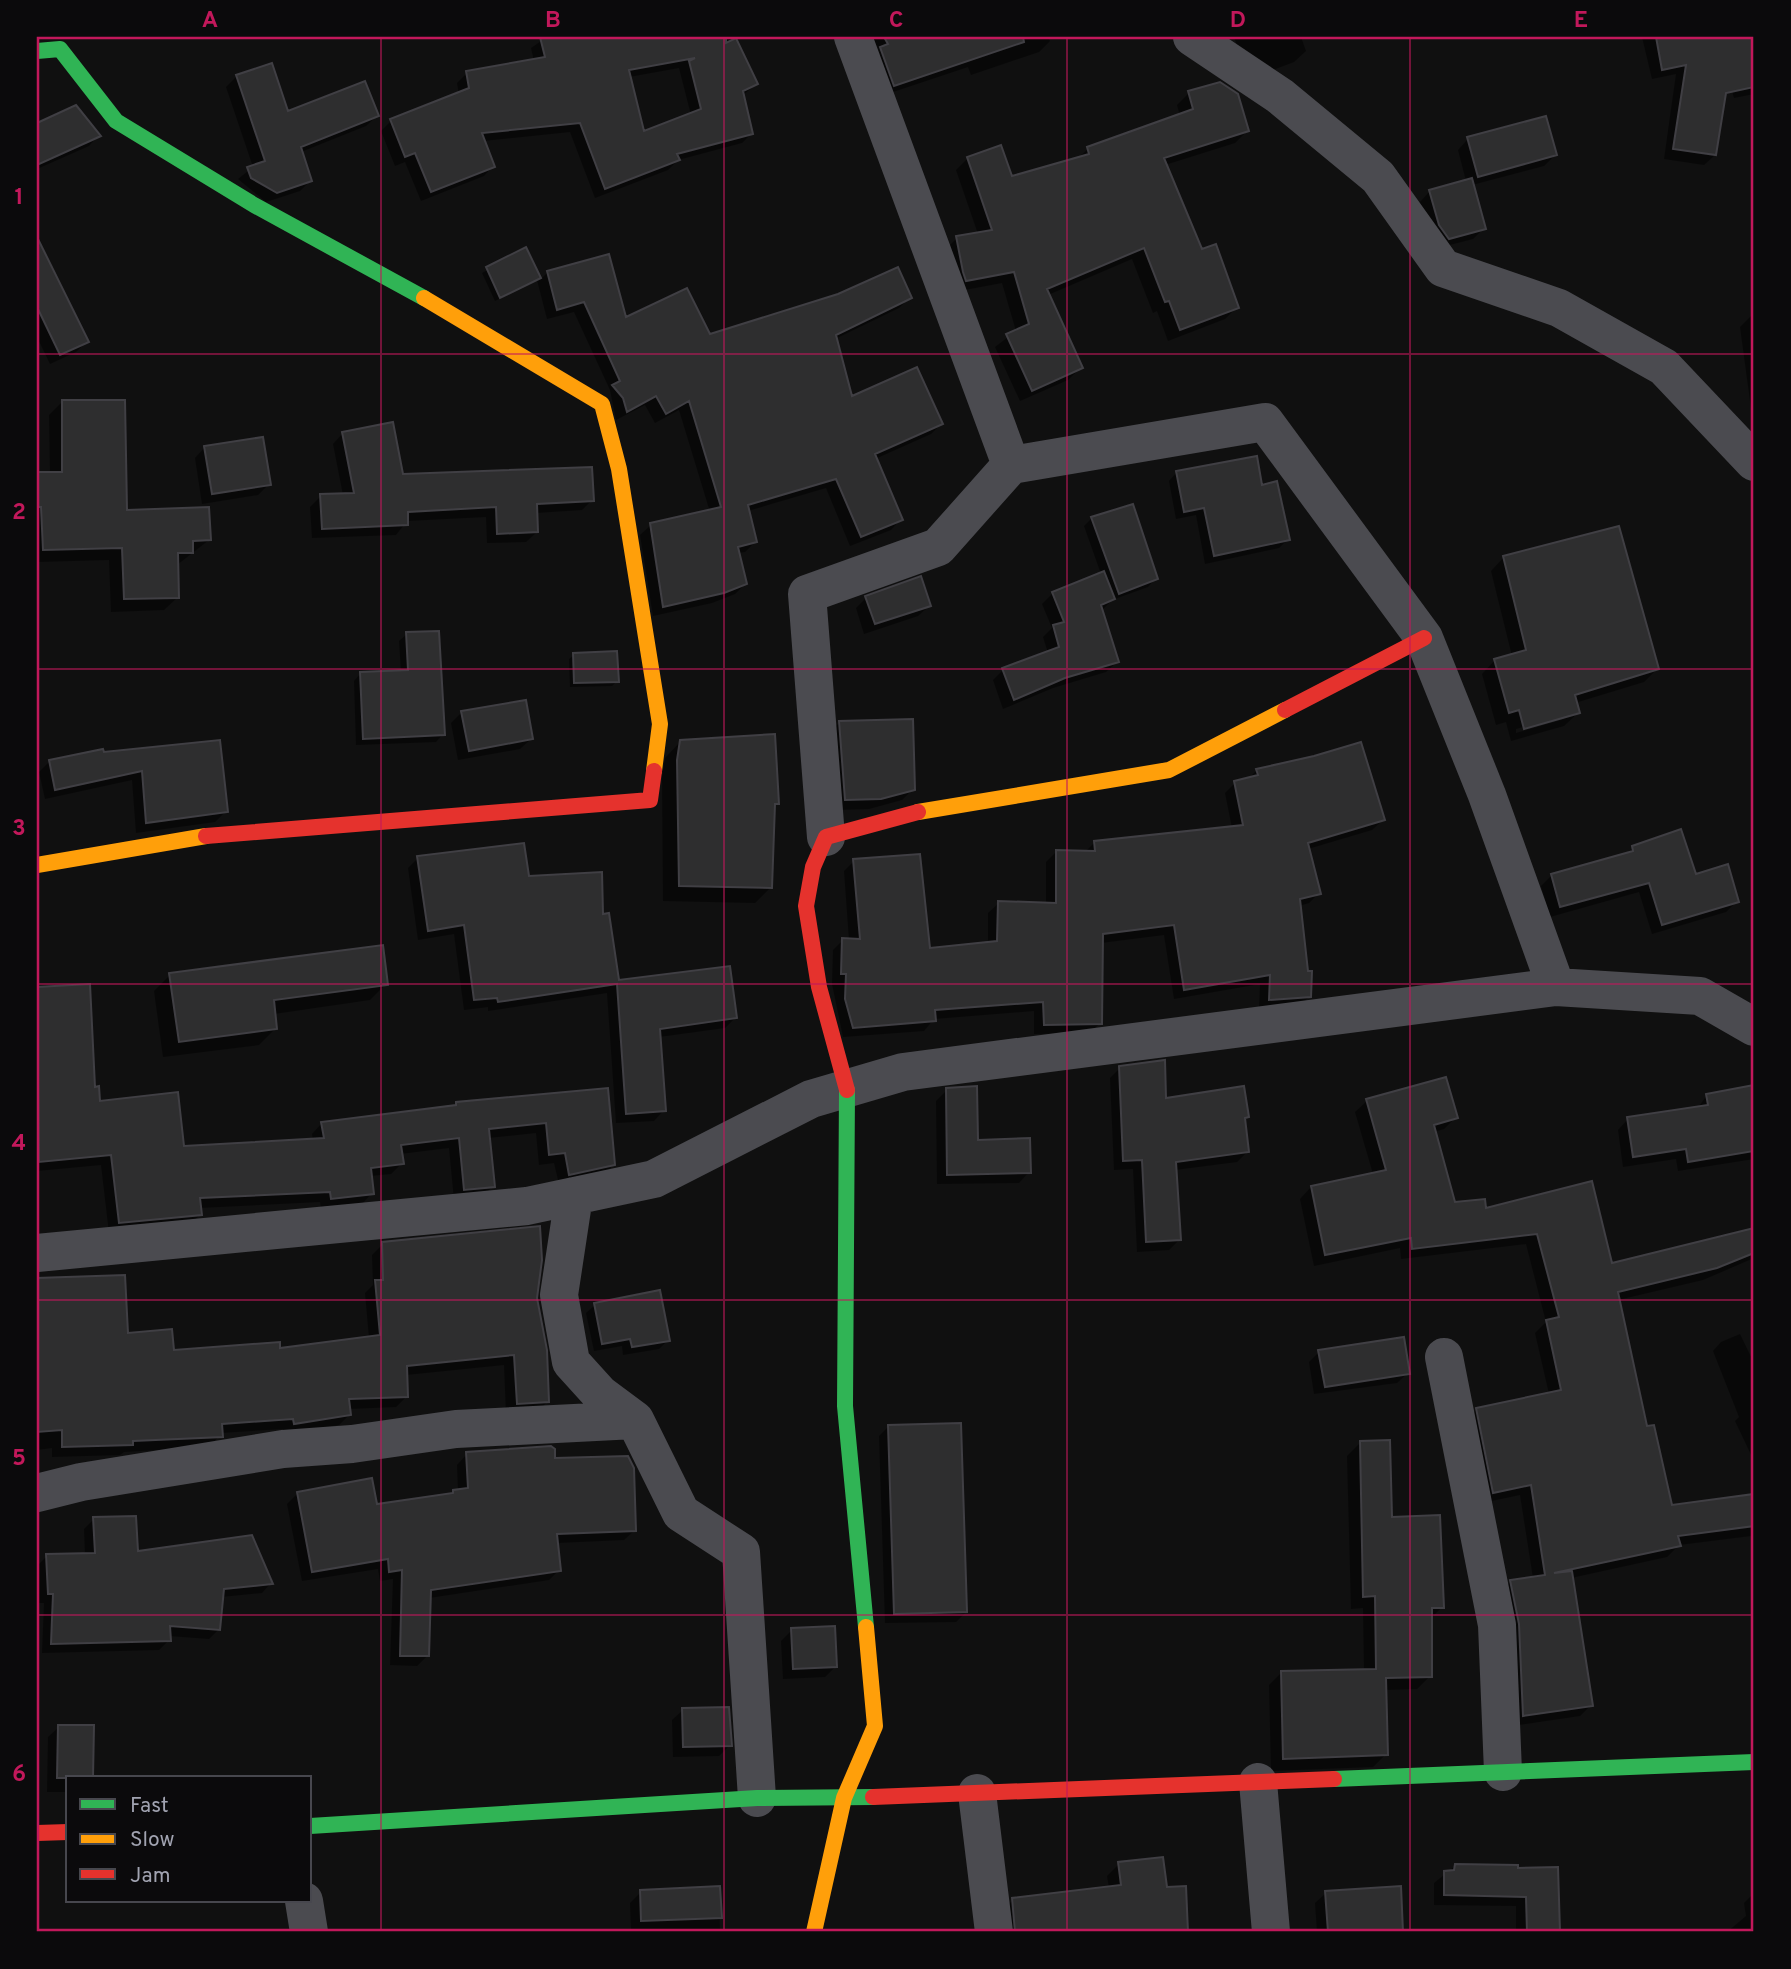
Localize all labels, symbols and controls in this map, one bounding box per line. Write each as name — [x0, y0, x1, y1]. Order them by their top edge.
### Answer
text: A — [202, 7, 218, 36]
text: B — [545, 7, 561, 36]
text: C — [889, 7, 903, 36]
text: D — [1230, 7, 1246, 36]
text: E — [1574, 7, 1588, 36]
text: 1 — [14, 184, 24, 213]
text: 2 — [12, 499, 26, 528]
text: 3 — [12, 815, 26, 844]
text: 4 — [12, 1130, 26, 1159]
text: 5 — [12, 1445, 26, 1474]
text: 6 — [12, 1761, 26, 1790]
legend — [66, 1776, 312, 1902]
text: Fast — [130, 1793, 169, 1820]
text: Slow — [130, 1827, 175, 1854]
text: Jam — [130, 1863, 171, 1890]

